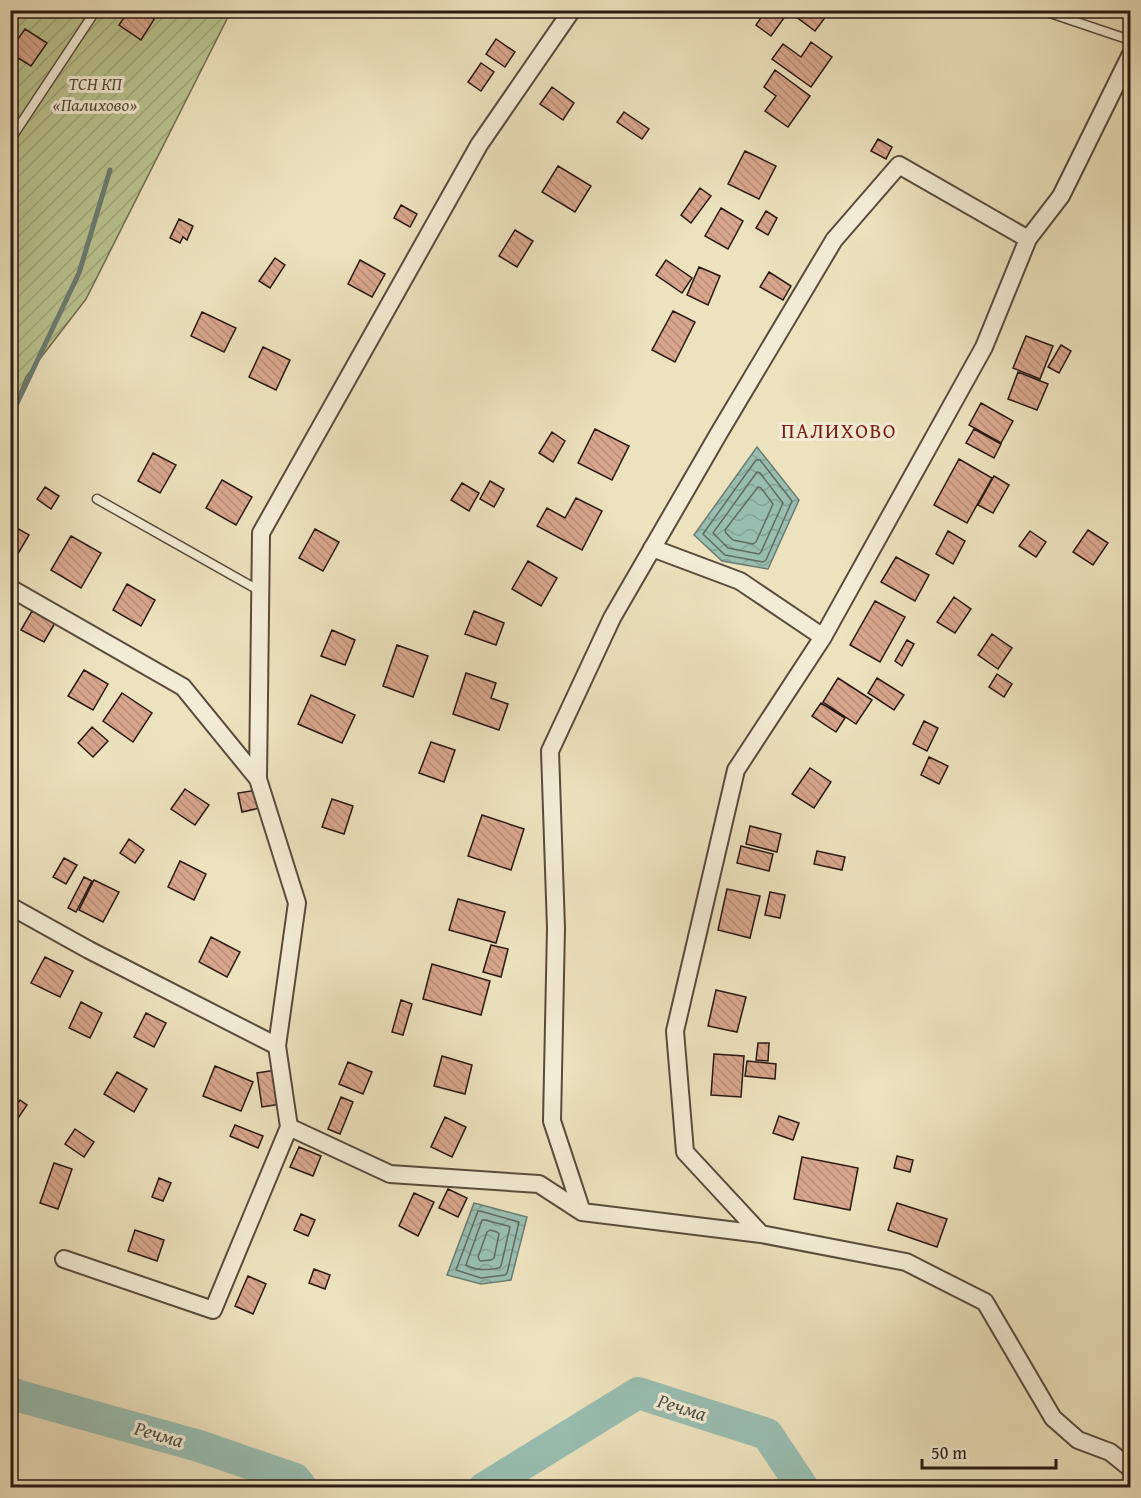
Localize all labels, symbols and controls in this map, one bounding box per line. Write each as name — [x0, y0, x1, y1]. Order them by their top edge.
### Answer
park label: ТСН КП «Палихово» — [53, 70, 137, 118]
district label: ПАЛИХОВО — [781, 415, 897, 446]
water label: Речма — [653, 1385, 711, 1428]
water label: Речма — [130, 1412, 188, 1455]
scale bar — [922, 1432, 1056, 1470]
text: 50 m — [931, 1439, 967, 1466]

